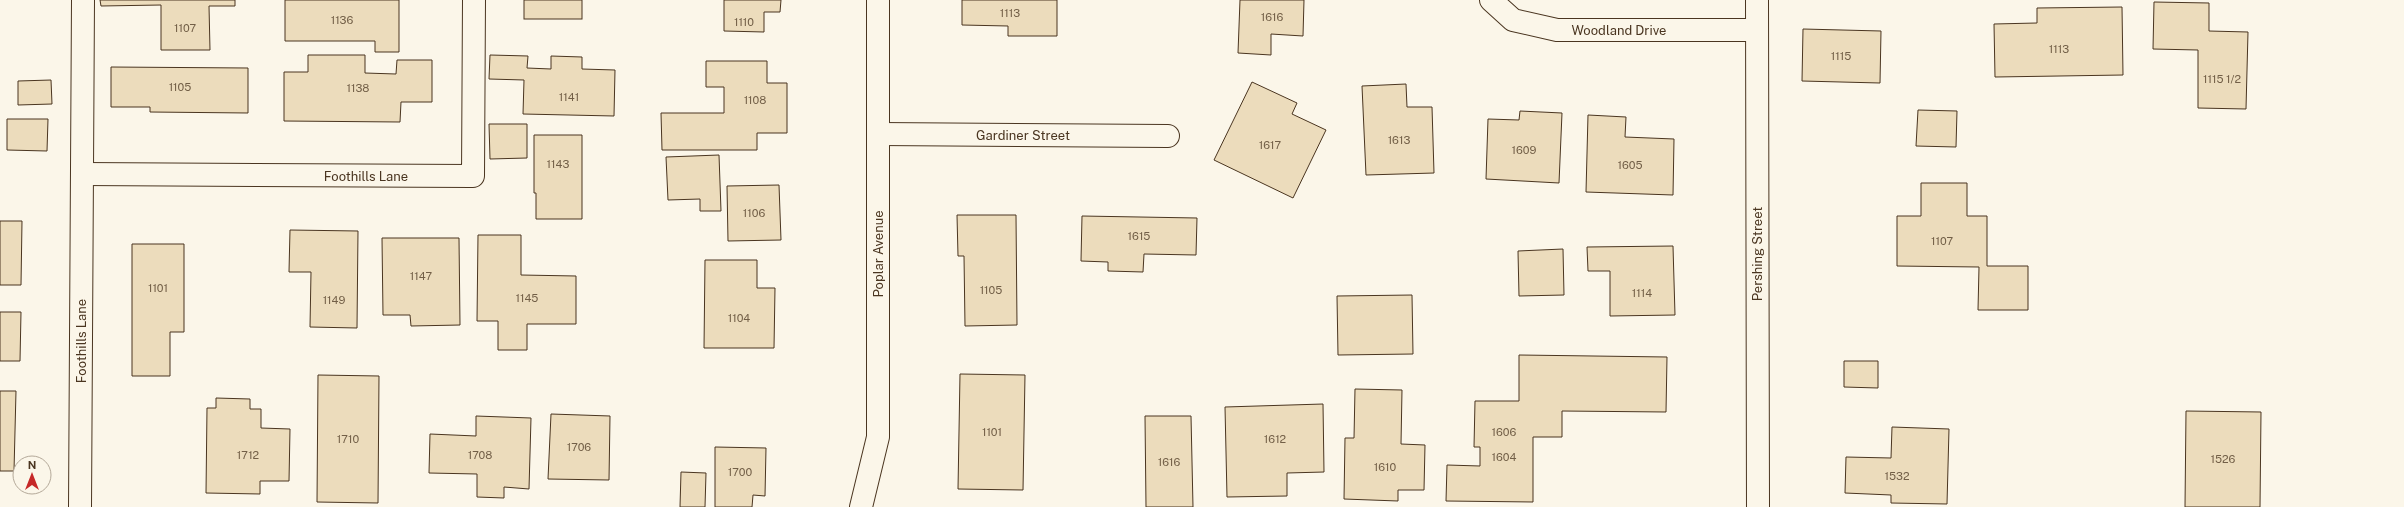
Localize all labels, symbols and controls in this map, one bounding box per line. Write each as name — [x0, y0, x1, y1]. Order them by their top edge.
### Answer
house number: 1113 — [1000, 7, 1020, 19]
house number: 1616 — [1261, 11, 1283, 23]
house number: 1136 — [331, 14, 353, 26]
house number: 1110 — [734, 16, 754, 28]
house number: 1107 — [174, 22, 196, 34]
street label: Woodland Drive — [1572, 23, 1666, 38]
house number: 1113 — [2049, 43, 2069, 55]
house number: 1115 — [1831, 50, 1851, 62]
house number: 1115 1/2 — [2203, 73, 2241, 85]
house number: 1105 — [169, 81, 191, 93]
house number: 1138 — [347, 82, 369, 94]
house number: 1141 — [559, 91, 579, 103]
house number: 1108 — [744, 94, 766, 106]
street label: Gardiner Street — [976, 128, 1070, 143]
house number: 1613 — [1388, 134, 1410, 146]
house number: 1617 — [1259, 139, 1282, 151]
house number: 1609 — [1512, 144, 1537, 156]
house number: 1143 — [547, 158, 569, 170]
house number: 1605 — [1617, 159, 1643, 171]
street label: Foothills Lane — [324, 169, 408, 184]
house number: 1106 — [743, 207, 765, 219]
street label: Pershing Street — [1750, 207, 1765, 301]
street label: Poplar Avenue — [871, 210, 886, 298]
house number: 1615 — [1128, 230, 1150, 242]
house number: 1107 — [1931, 235, 1953, 247]
house number: 1147 — [410, 270, 433, 282]
house number: 1101 — [148, 282, 168, 294]
house number: 1105 — [980, 284, 1002, 296]
house number: 1114 — [1632, 287, 1652, 299]
house number: 1145 — [516, 292, 538, 304]
house number: 1149 — [323, 294, 345, 306]
street label: Foothills Lane — [74, 299, 89, 383]
house number: 1104 — [728, 312, 750, 324]
house number: 1101 — [982, 426, 1002, 438]
house number: 1606 — [1492, 426, 1517, 438]
house number: 1710 — [337, 433, 360, 445]
house number: 1612 — [1264, 433, 1287, 445]
house number: 1706 — [567, 441, 591, 453]
house number: 1712 — [237, 449, 260, 461]
house number: 1708 — [468, 449, 492, 461]
house number: 1604 — [1492, 451, 1517, 463]
house number: 1526 — [2211, 453, 2236, 465]
north arrow — [12, 455, 52, 495]
house number: 1616 — [1158, 456, 1180, 468]
text: N — [28, 459, 36, 471]
house number: 1610 — [1374, 461, 1397, 473]
house number: 1700 — [728, 466, 752, 478]
house number: 1532 — [1884, 470, 1910, 482]

